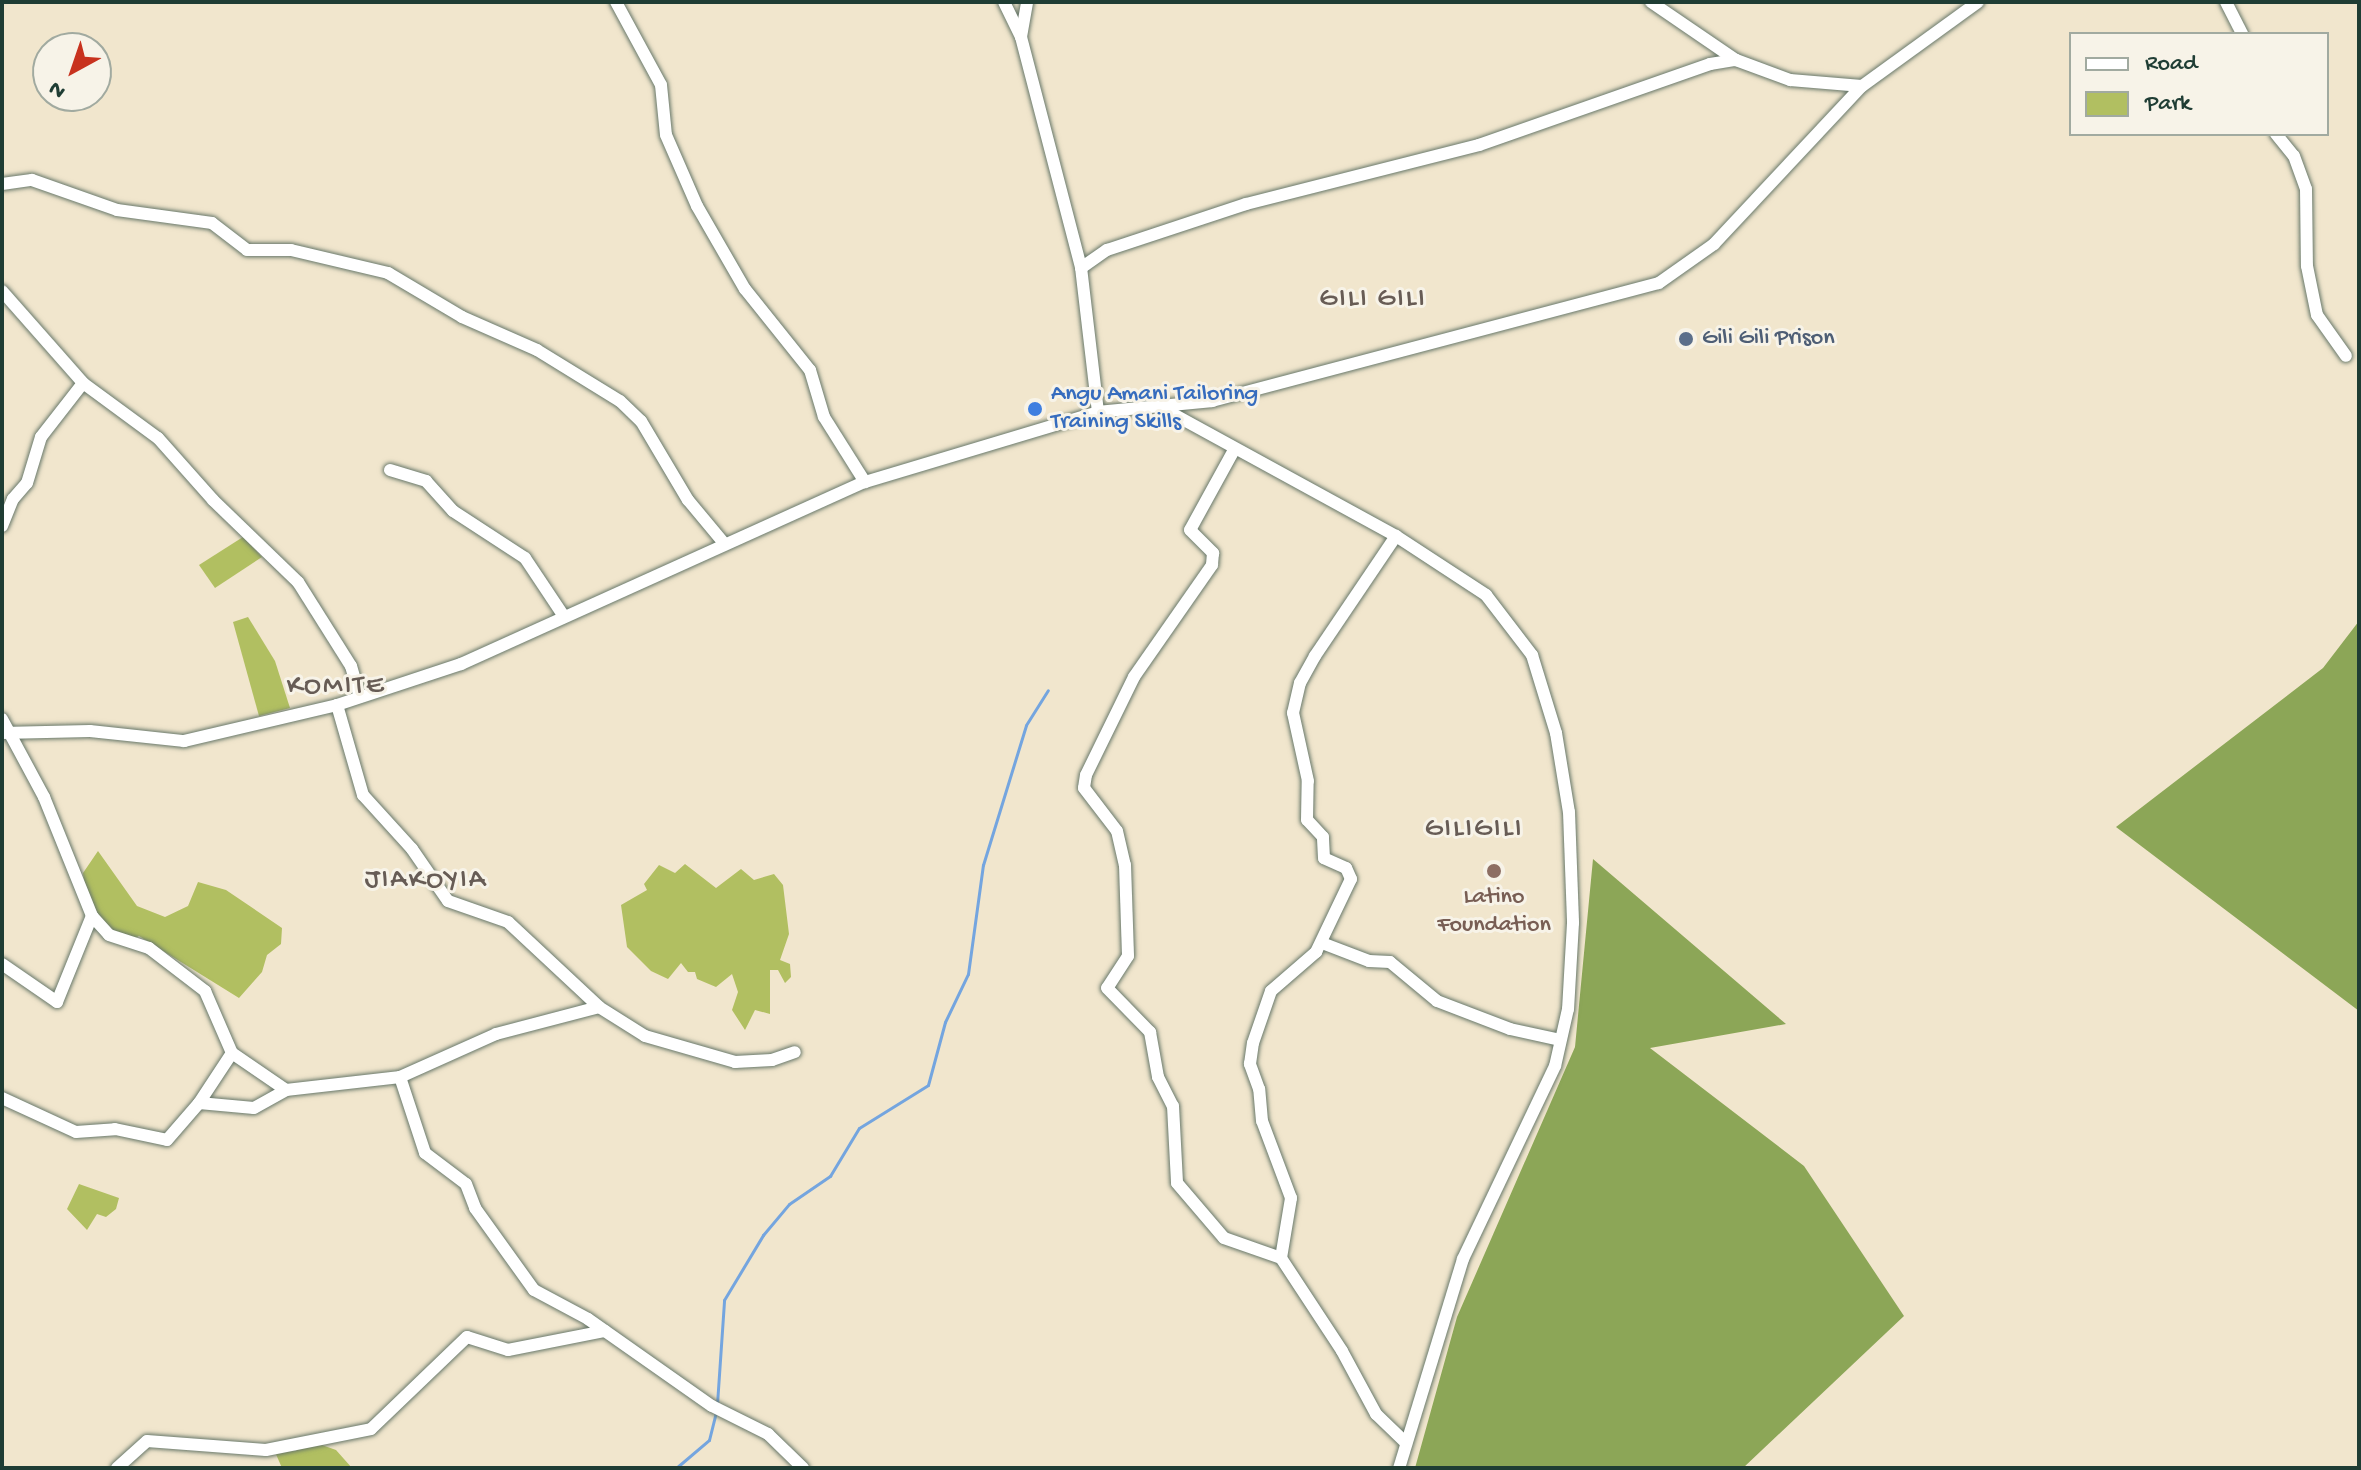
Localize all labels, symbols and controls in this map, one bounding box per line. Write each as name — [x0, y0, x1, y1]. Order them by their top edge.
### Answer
north arrow — [32, 32, 112, 112]
legend — [2069, 32, 2329, 136]
text: Road — [2145, 50, 2197, 79]
text: N — [44, 74, 72, 103]
text: Park — [2145, 90, 2191, 119]
district label: GILI GILI — [1319, 283, 1427, 317]
place label: Gili Gili Prison — [1702, 325, 1835, 353]
marker: Gili Gili Prison — [1677, 330, 1695, 348]
place label: Angu Amani Tailoring Training Skills — [1051, 381, 1258, 437]
marker: Angu Amani Tailoring Training Skills — [1026, 400, 1044, 418]
district label: KOMITE — [287, 670, 385, 704]
district label: GILIGILI — [1425, 813, 1523, 847]
marker: Latino Foundation — [1485, 862, 1503, 880]
district label: JIAKOYIA — [365, 864, 487, 898]
place label: Latino Foundation — [1437, 884, 1551, 940]

